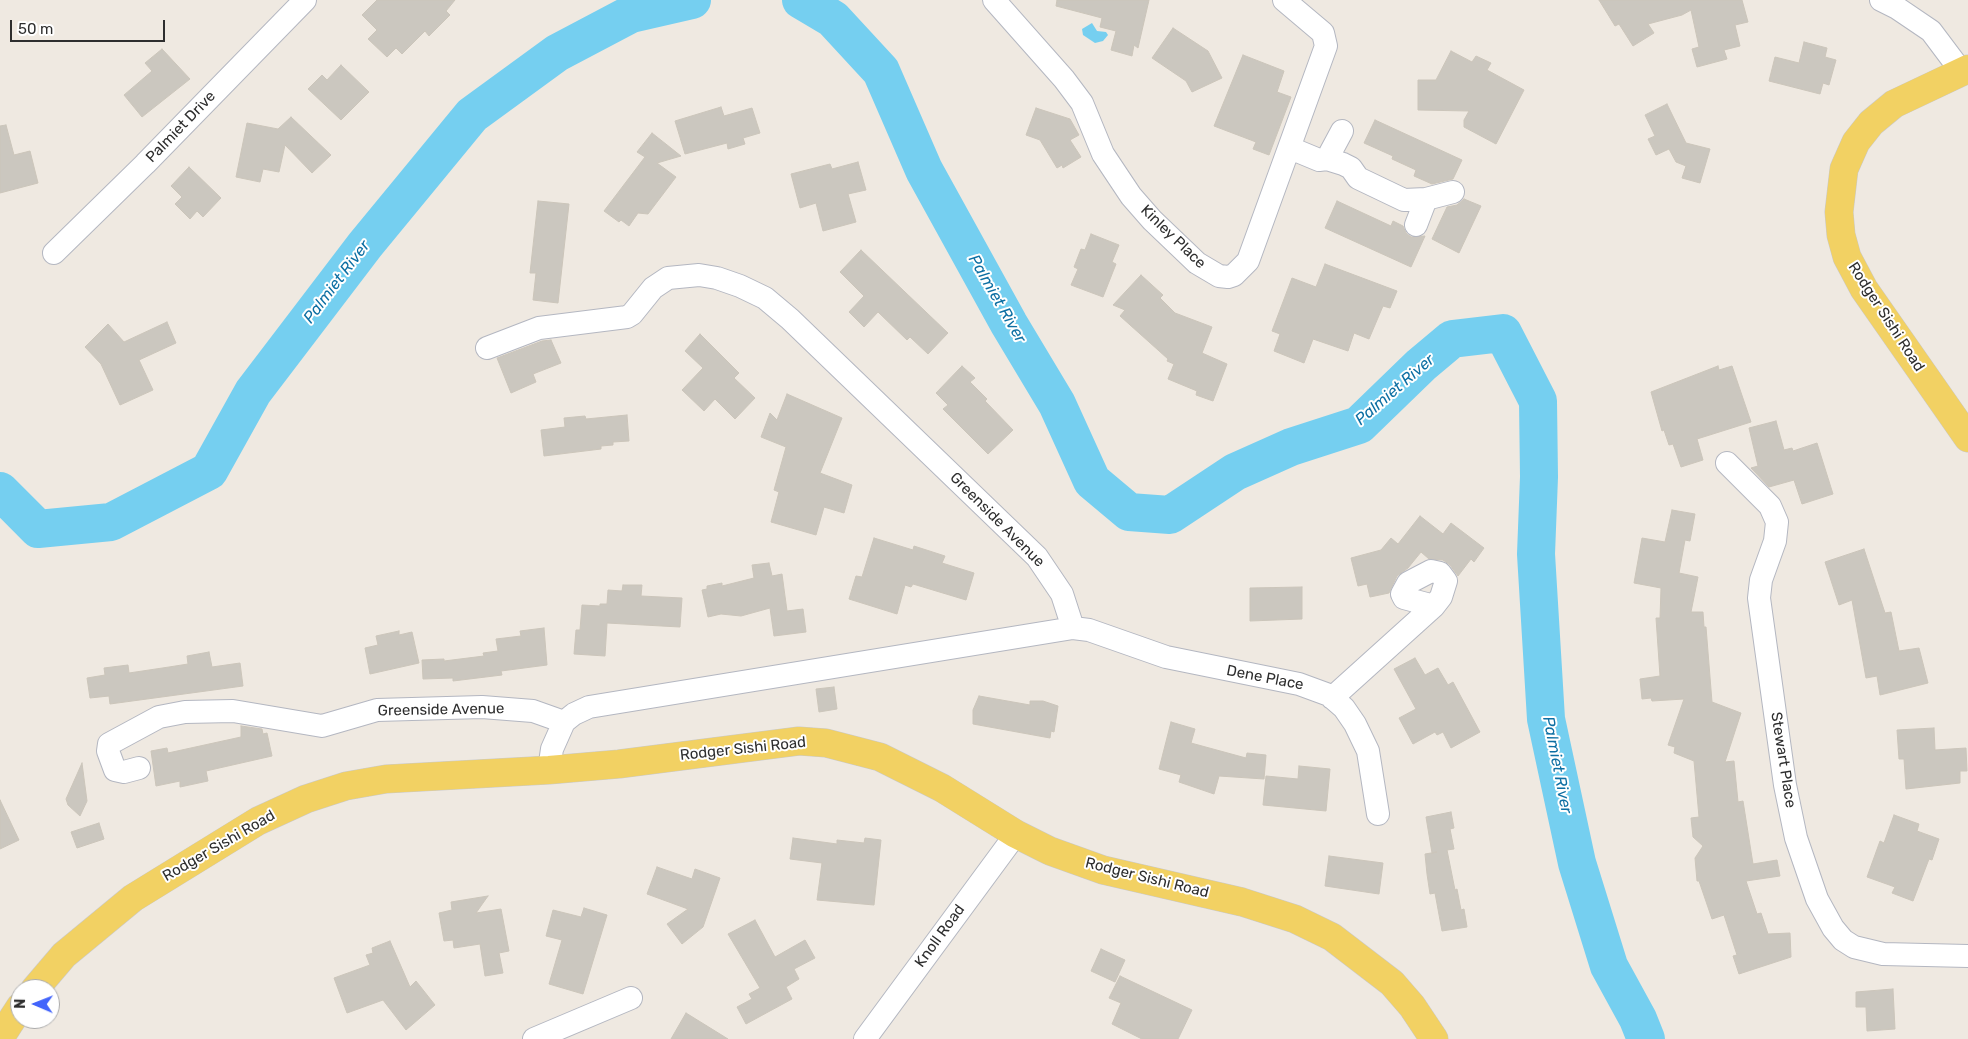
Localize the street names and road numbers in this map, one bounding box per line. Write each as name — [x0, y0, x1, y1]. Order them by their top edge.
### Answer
street label: Palmiet Drive — [142, 88, 220, 166]
street label: Kinley Place — [1137, 201, 1209, 273]
street label: Rodger Sishi Road — [1844, 259, 1928, 375]
street label: Greenside Avenue — [946, 469, 1048, 571]
street label: Dene Place — [1225, 662, 1305, 694]
street label: Greenside Avenue — [378, 700, 504, 720]
street label: Stewart Place — [1767, 711, 1799, 809]
street label: Rodger Sishi Road — [679, 733, 807, 765]
street label: Rodger Sishi Road — [160, 807, 278, 885]
street label: Rodger Sishi Road — [1083, 854, 1211, 902]
street label: Knoll Road — [911, 901, 969, 971]

